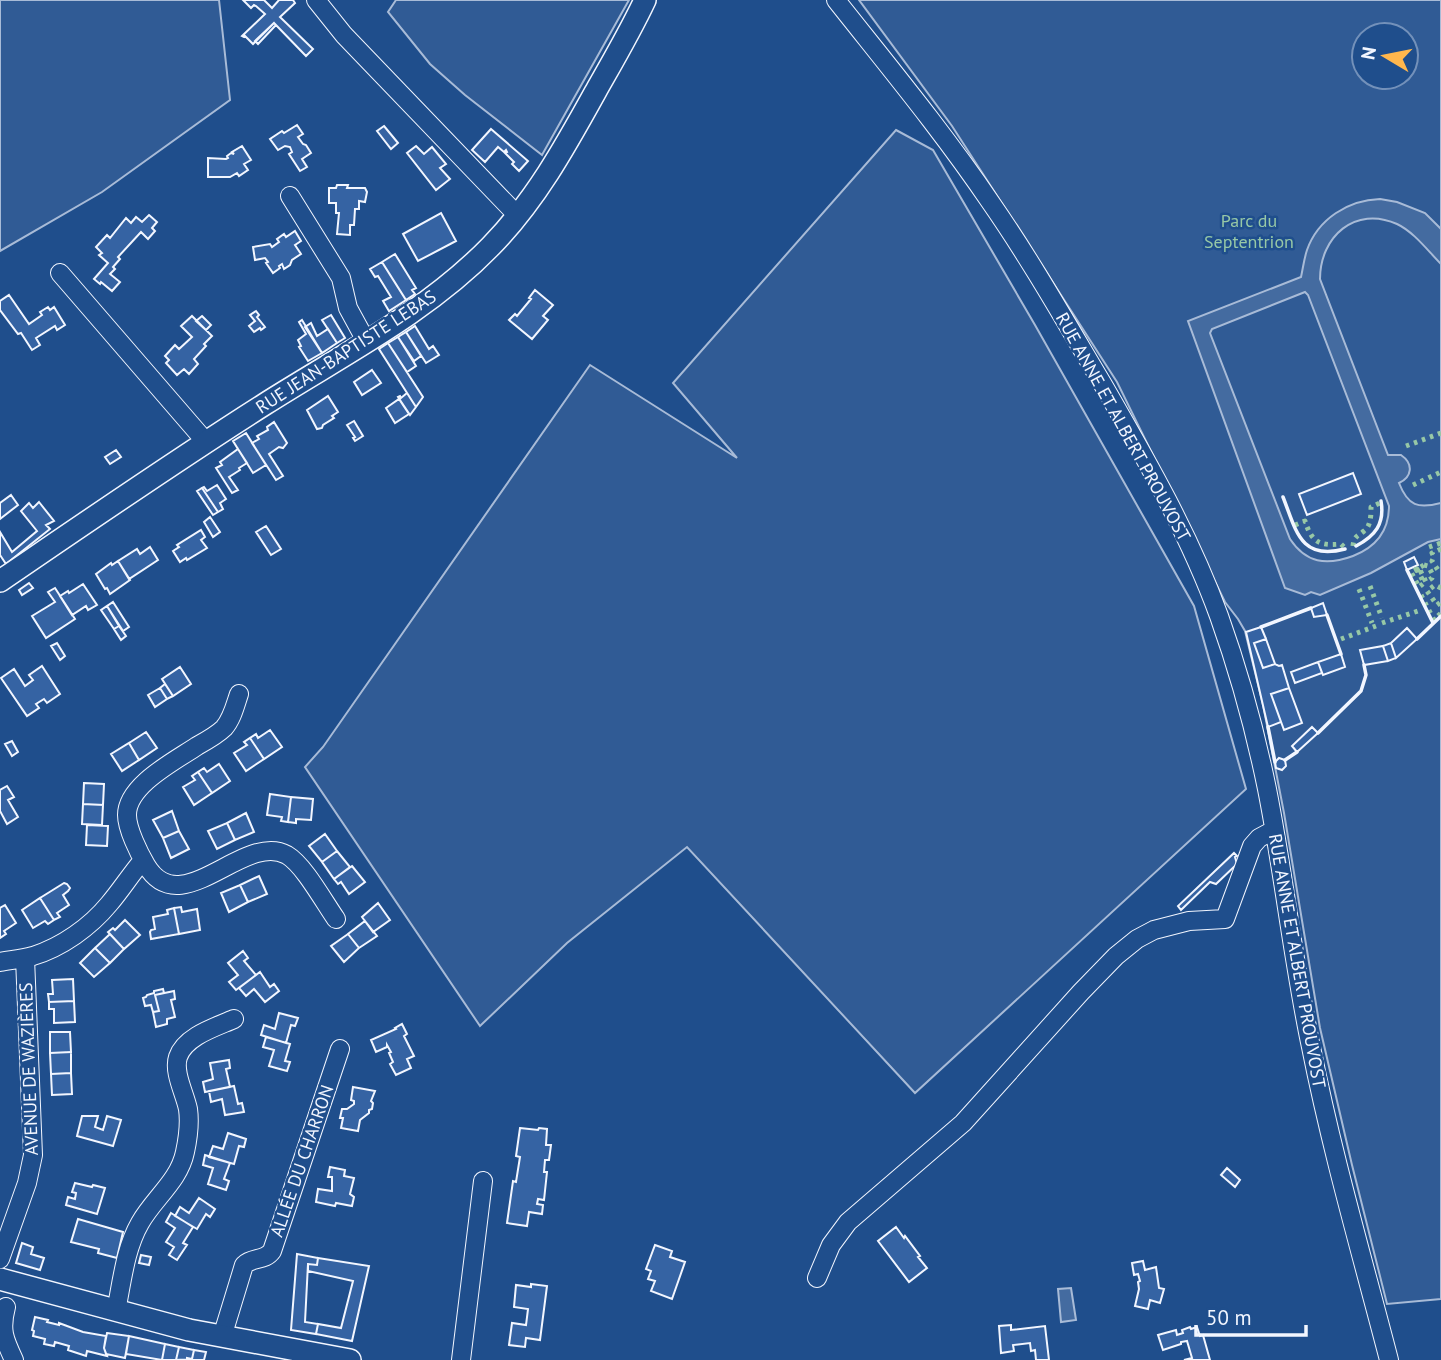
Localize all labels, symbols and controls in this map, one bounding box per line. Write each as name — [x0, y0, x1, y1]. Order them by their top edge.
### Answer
north arrow — [1350, 21, 1420, 91]
text: N — [1355, 45, 1381, 61]
park label: Parc du Septentrion — [1204, 209, 1294, 253]
street label: RUE JEAN-BAPTISTE LEBAS — [251, 285, 440, 419]
street label: RUE ANNE ET ALBERT PROUVOST — [1051, 308, 1196, 545]
street label: RUE ANNE ET ALBERT PROUVOST — [1264, 832, 1331, 1090]
street label: AVENUE DE WAZIÈRES — [14, 982, 43, 1156]
street label: ALLÉE DU CHARRON — [265, 1082, 338, 1240]
scale bar — [1196, 1294, 1306, 1338]
text: 50 m — [1206, 1304, 1252, 1331]

